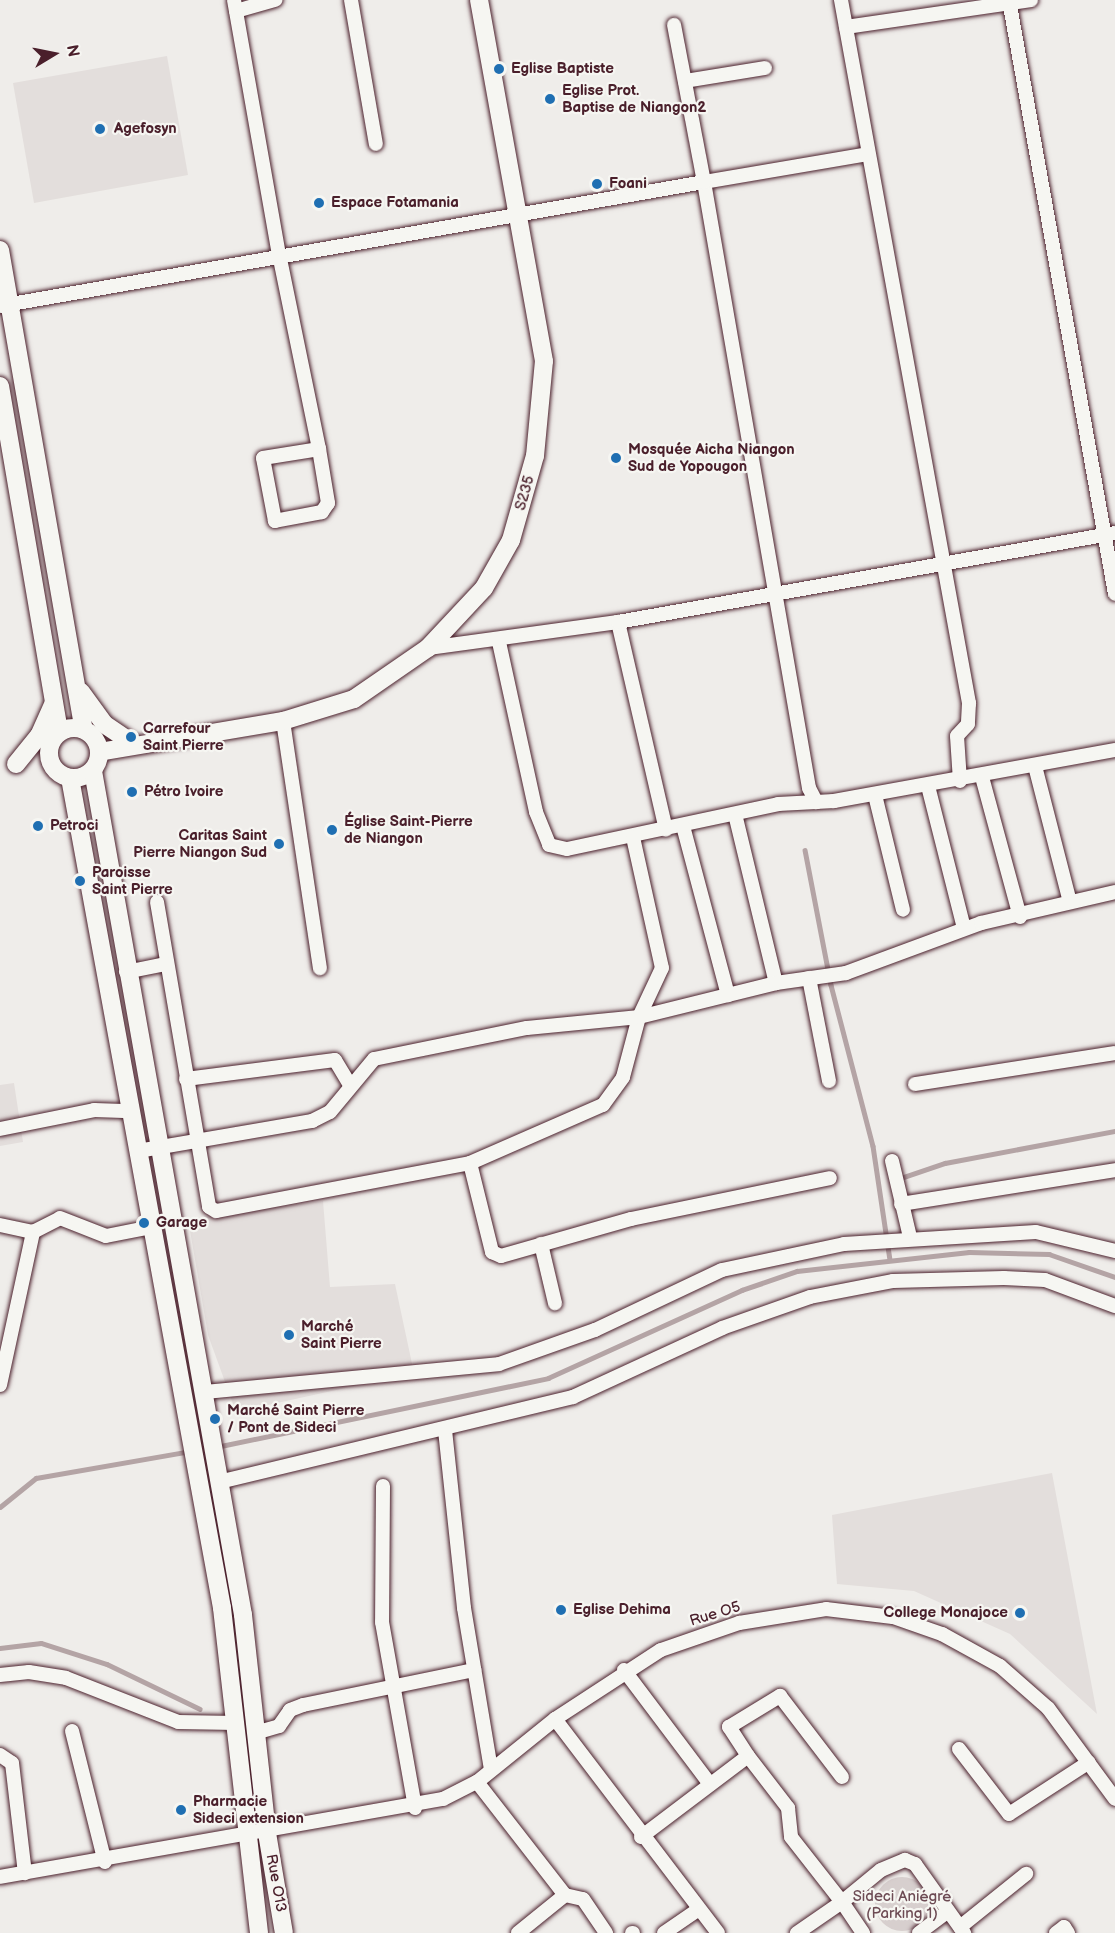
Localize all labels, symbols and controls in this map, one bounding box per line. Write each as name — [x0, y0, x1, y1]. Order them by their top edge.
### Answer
north arrow — [24, 24, 84, 84]
text: N — [62, 43, 83, 58]
place label: Eglise Baptiste — [511, 60, 614, 78]
marker: Eglise Baptiste — [492, 62, 506, 76]
place label: Eglise Prot. Baptise de Niangon2 — [562, 81, 706, 116]
marker: Eglise Prot. Baptise de Niangon2 — [543, 92, 557, 106]
marker: Agefosyn — [91, 120, 109, 138]
place label: Agefosyn — [114, 120, 177, 138]
place label: Foani — [609, 175, 647, 193]
marker: Foani — [590, 177, 604, 191]
place label: Espace Fotamania — [331, 194, 459, 212]
marker: Espace Fotamania — [312, 196, 326, 210]
place label: Mosquée Aicha Niangon Sud de Yopougon — [628, 440, 795, 475]
marker: Mosquée Aicha Niangon Sud de Yopougon — [609, 451, 623, 465]
street label: S235 — [511, 473, 539, 513]
place label: Carrefour Saint Pierre — [143, 719, 224, 754]
marker: Carrefour Saint Pierre — [124, 730, 138, 744]
place label: Pétro Ivoire — [144, 783, 223, 801]
marker: Pétro Ivoire — [125, 785, 139, 799]
place label: Église Saint-Pierre de Niangon — [344, 812, 473, 847]
place label: Petroci — [50, 817, 98, 835]
marker: Petroci — [31, 819, 45, 833]
marker: Église Saint-Pierre de Niangon — [325, 823, 339, 837]
place label: Caritas Saint Pierre Niangon Sud — [133, 826, 267, 861]
marker: Caritas Saint Pierre Niangon Sud — [272, 837, 286, 851]
place label: Paroisse Saint Pierre — [92, 863, 173, 898]
marker: Paroisse Saint Pierre — [73, 874, 87, 888]
place label: Garage — [156, 1214, 207, 1232]
marker: Garage — [137, 1216, 151, 1230]
place label: Marché Saint Pierre — [301, 1317, 382, 1352]
marker: Marché Saint Pierre — [282, 1328, 296, 1342]
place label: Marché Saint Pierre / Pont de Sideci — [227, 1401, 364, 1436]
marker: Marché Saint Pierre / Pont de Sideci — [208, 1412, 222, 1426]
street label: Rue O5 — [688, 1598, 742, 1630]
place label: Eglise Dehima — [573, 1601, 671, 1619]
marker: Eglise Dehima — [554, 1603, 568, 1617]
place label: College Monajoce — [884, 1604, 1008, 1622]
marker: College Monajoce — [1013, 1606, 1027, 1620]
place label: Pharmacie Sideci extension — [193, 1792, 304, 1827]
marker: Pharmacie Sideci extension — [174, 1803, 188, 1817]
street label: Rue O13 — [262, 1853, 290, 1913]
park label: Sideci Aniégré (Parking 1) — [853, 1887, 951, 1922]

